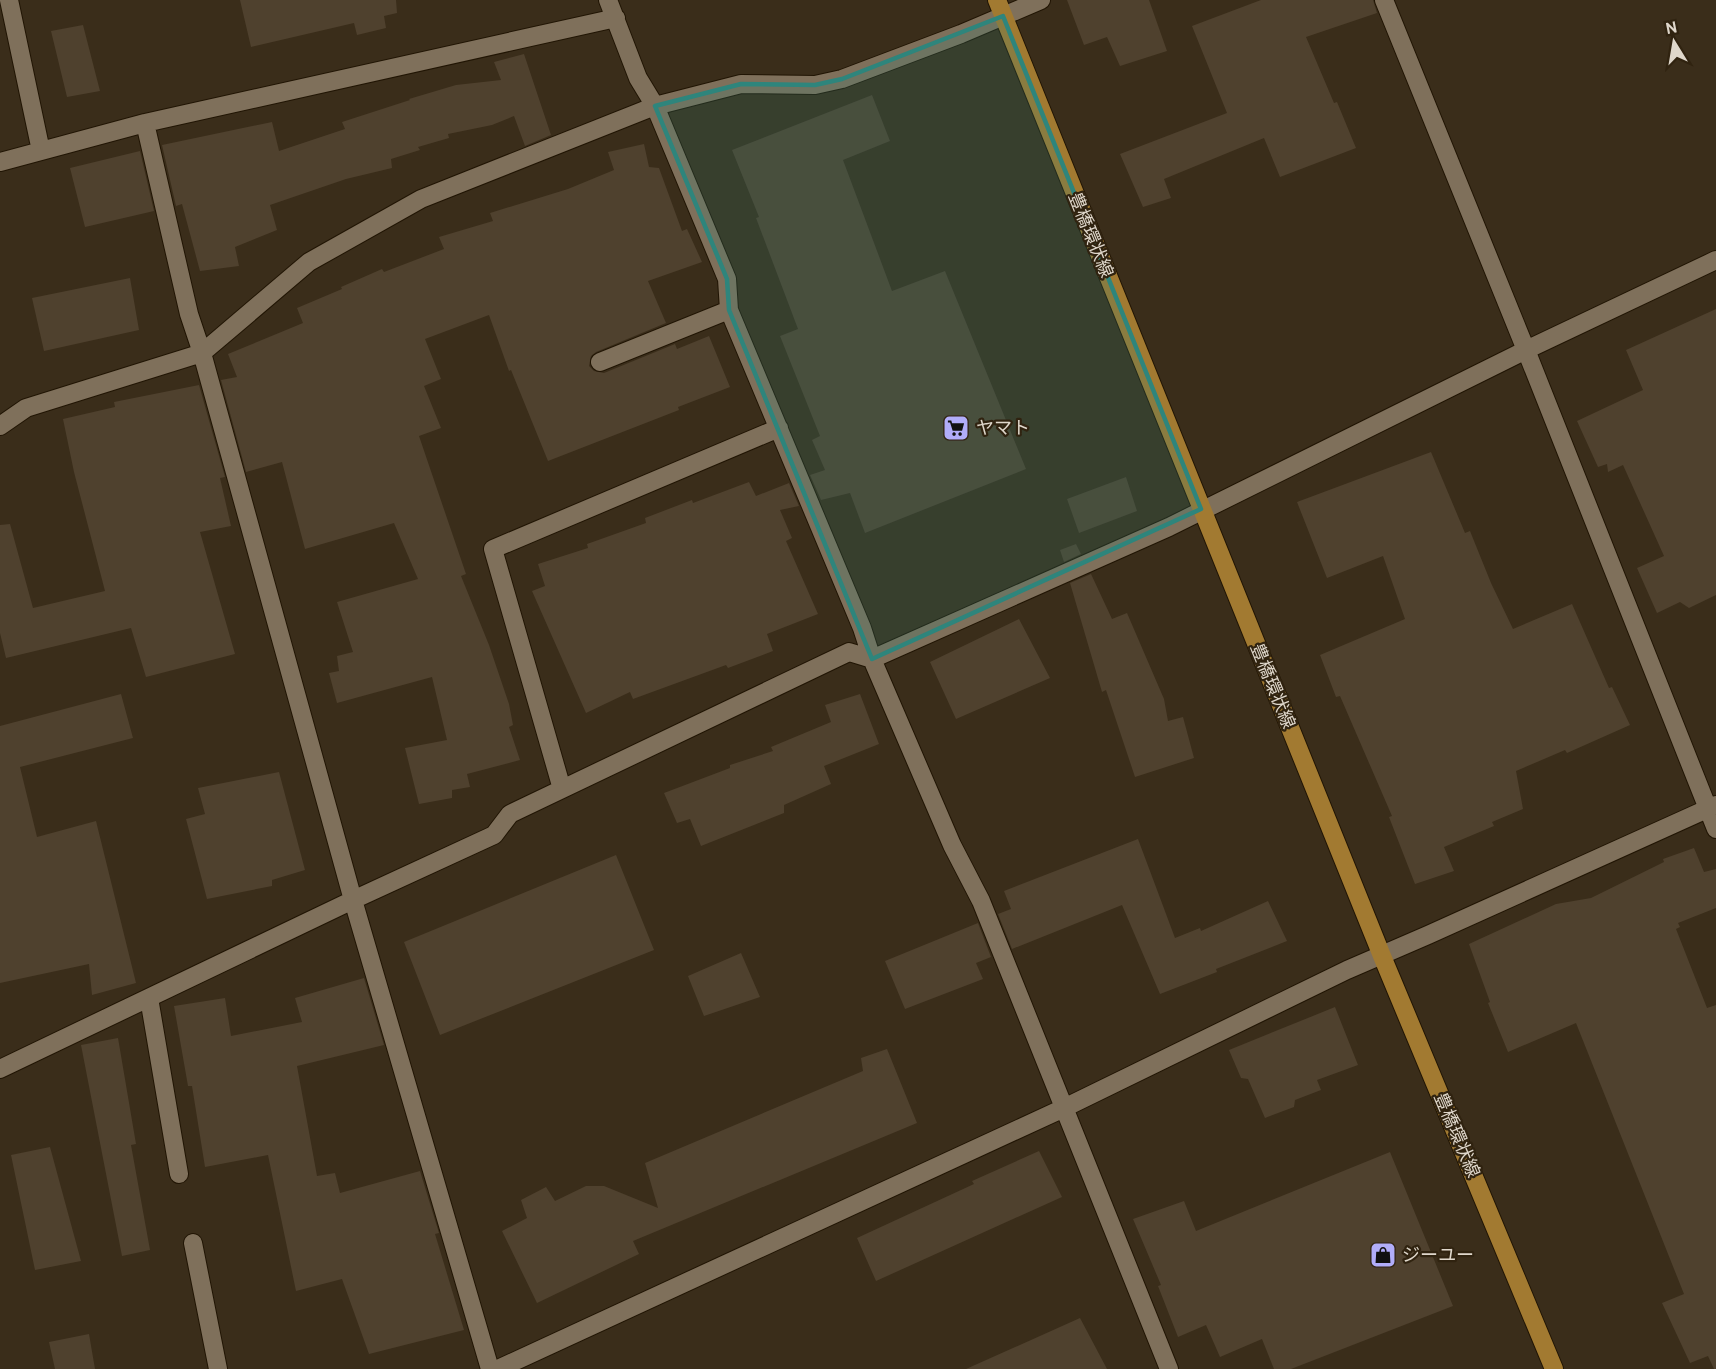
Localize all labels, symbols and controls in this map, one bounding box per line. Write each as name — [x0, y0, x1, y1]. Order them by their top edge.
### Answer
north arrow — [1644, 12, 1704, 72]
text: N — [1664, 18, 1679, 40]
street label: 豊橋環状線 — [1062, 190, 1117, 282]
supermarket icon: ヤマト — [941, 413, 971, 443]
place label: ヤマト — [976, 418, 1030, 441]
street label: 豊橋環状線 — [1244, 641, 1299, 733]
street label: 豊橋環状線 — [1427, 1090, 1484, 1182]
shop icon: ジーユー — [1368, 1240, 1398, 1270]
place label: ジーユー — [1402, 1245, 1474, 1268]

